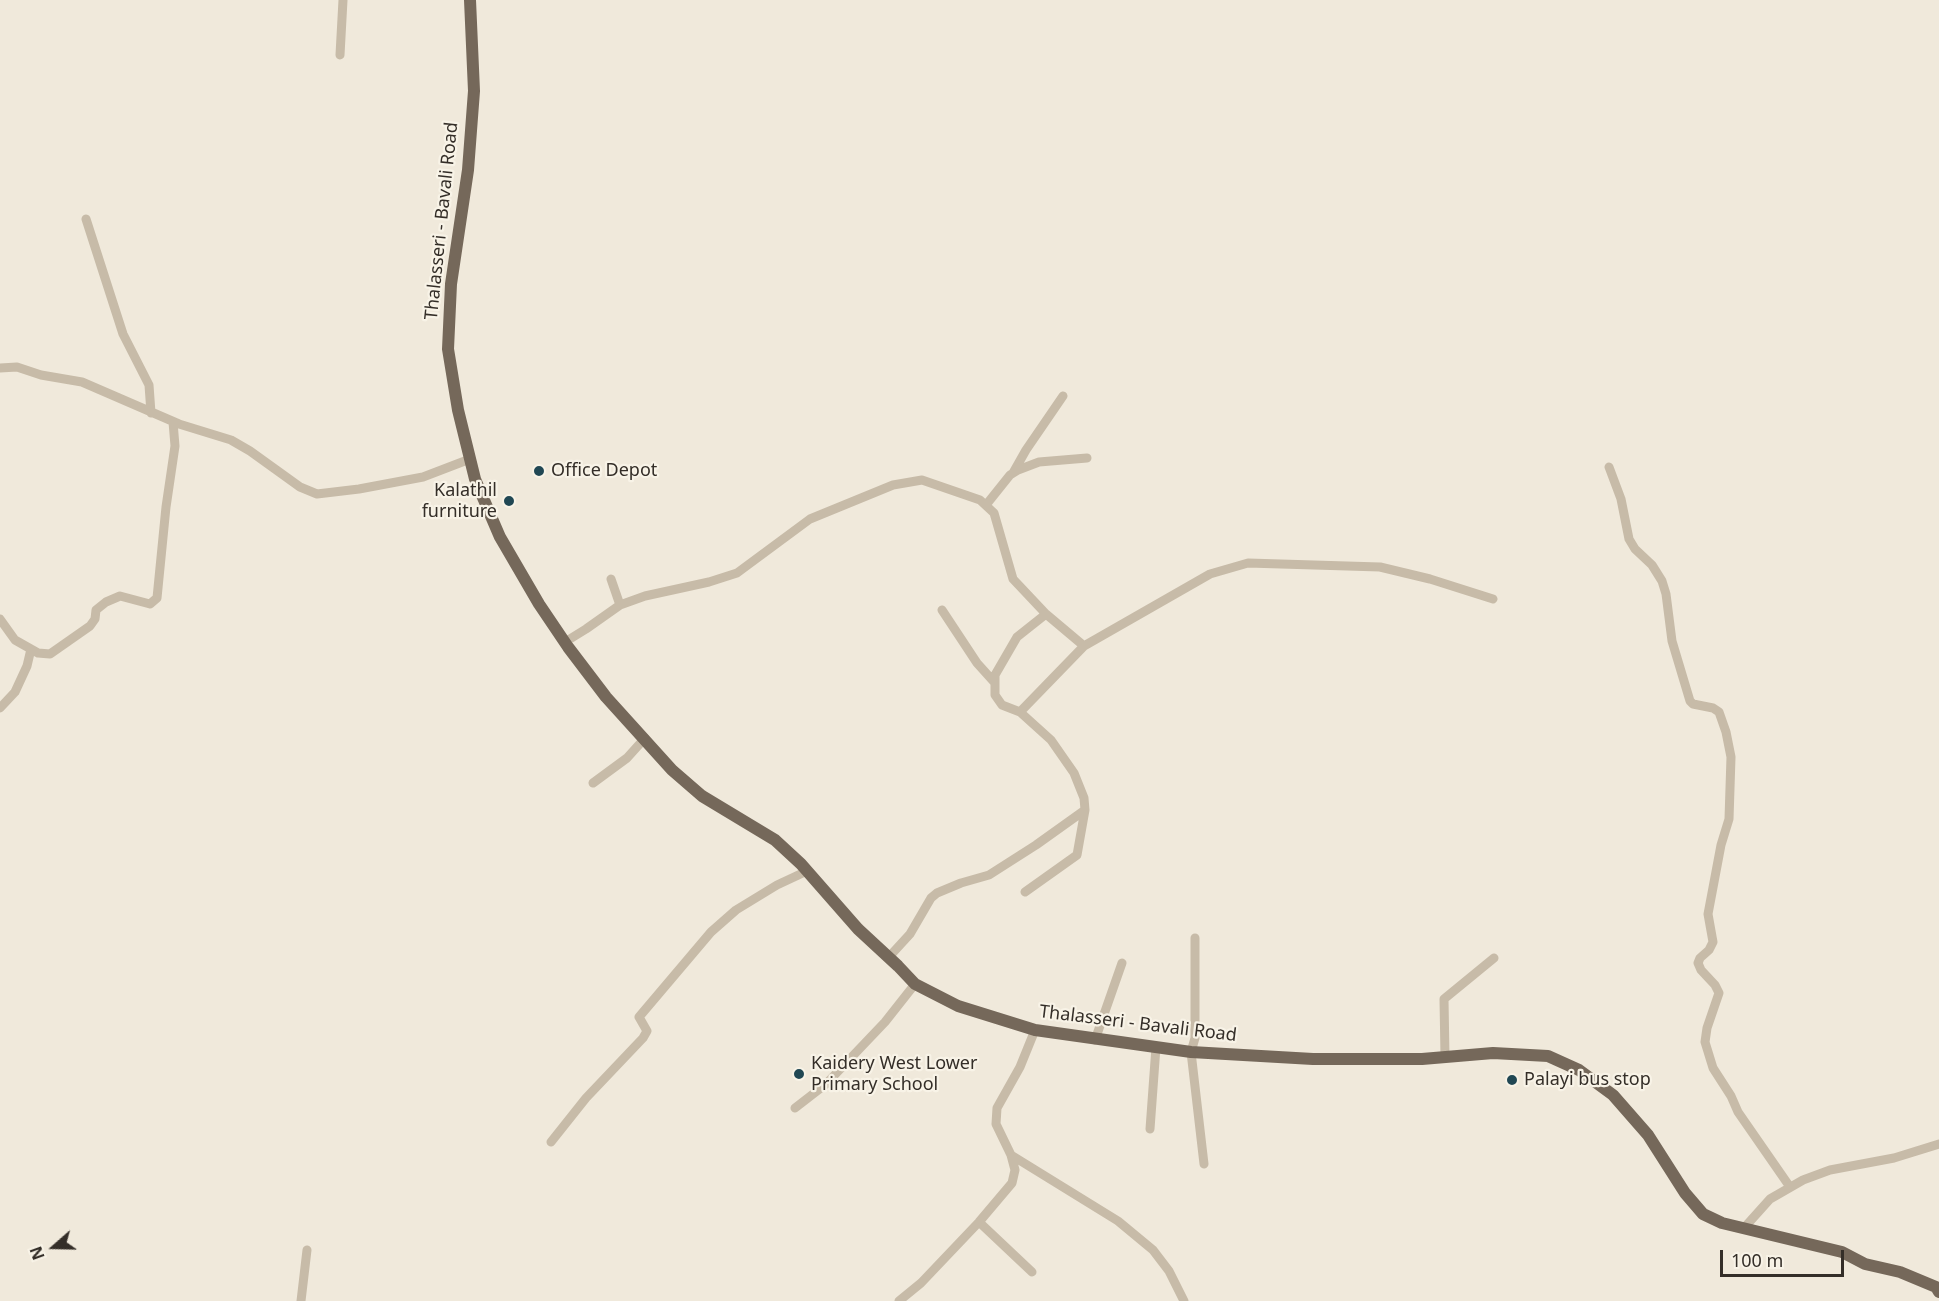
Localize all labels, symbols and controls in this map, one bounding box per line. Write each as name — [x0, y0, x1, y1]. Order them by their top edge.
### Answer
street label: Thalasseri - Bavali Road — [421, 121, 463, 321]
place label: Office Depot — [551, 460, 657, 482]
marker: Office Depot — [532, 464, 546, 478]
place label: Kalathil furniture — [422, 480, 497, 522]
marker: Kalathil furniture — [502, 494, 516, 508]
street label: Thalasseri - Bavali Road — [1038, 1001, 1238, 1047]
place label: Kaidery West Lower Primary School — [811, 1053, 977, 1096]
marker: Kaidery West Lower Primary School — [792, 1067, 806, 1081]
place label: Palayi bus stop — [1524, 1069, 1651, 1091]
marker: Palayi bus stop — [1505, 1073, 1519, 1087]
north arrow — [24, 1217, 84, 1277]
scale bar — [1723, 1238, 1848, 1276]
text: N — [25, 1243, 50, 1263]
text: 100 m — [1731, 1248, 1783, 1272]

